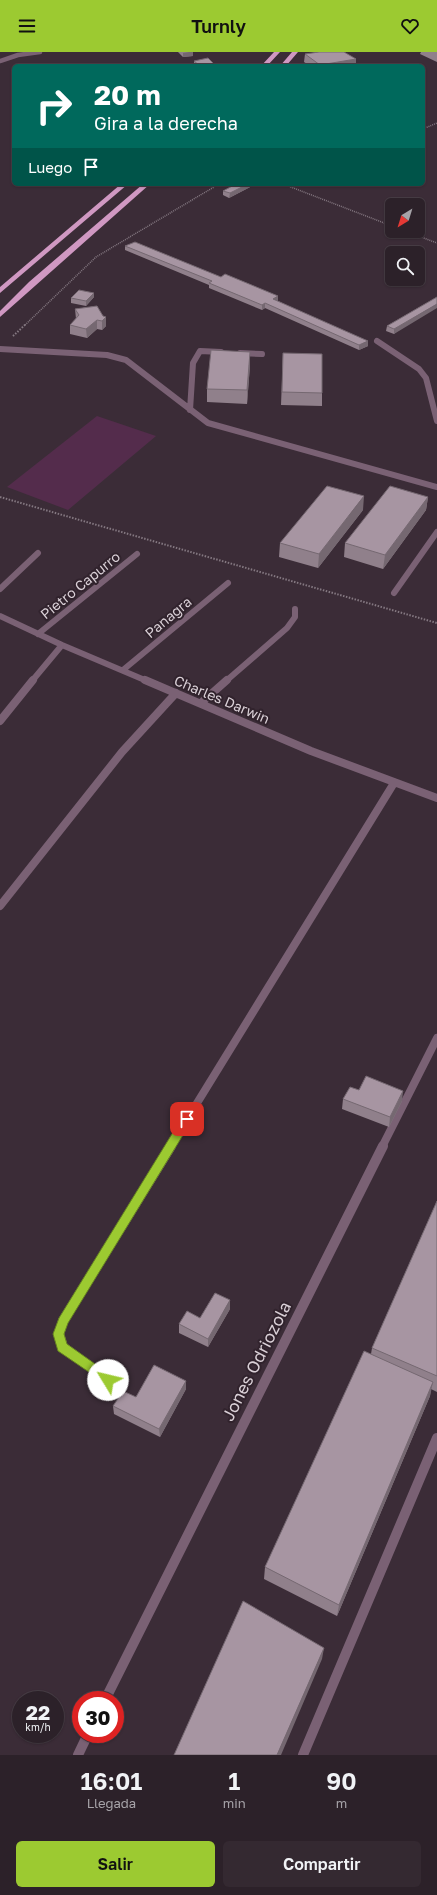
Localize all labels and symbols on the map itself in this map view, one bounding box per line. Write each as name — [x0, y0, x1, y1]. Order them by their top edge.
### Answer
north arrow — [385, 198, 425, 238]
street label: Pietro Capurro — [37, 548, 123, 622]
street label: Panagra — [141, 593, 195, 641]
street label: Charles Darwin — [172, 671, 272, 727]
pin — [170, 1102, 204, 1136]
street label: Jones Odriozola — [217, 1298, 295, 1424]
position arrow — [87, 1359, 129, 1401]
speed limit sign: 30 — [72, 1691, 124, 1743]

